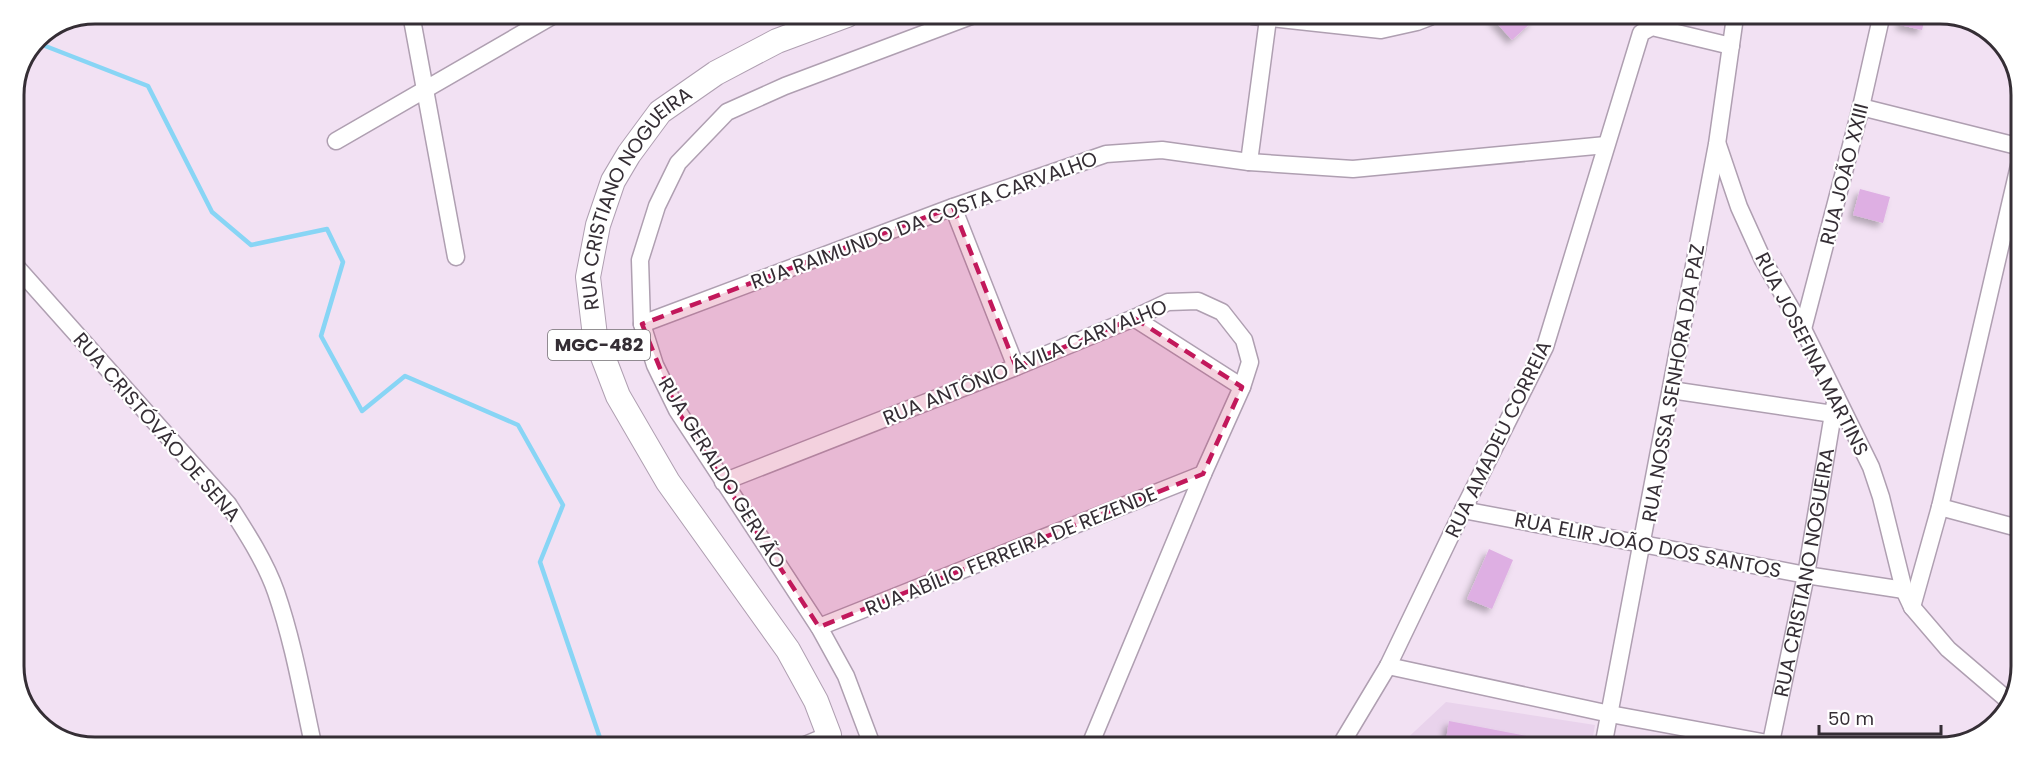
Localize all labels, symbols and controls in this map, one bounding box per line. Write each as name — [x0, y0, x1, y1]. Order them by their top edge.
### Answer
street label: RUA CRISTIANO NOGUEIRA — [573, 80, 698, 312]
street label: RUA JOÃO XXIII — [1813, 100, 1875, 248]
street label: RUA RAIMUNDO DA COSTA CARVALHO — [747, 144, 1101, 296]
street label: RUA NOSSA SENHORA DA PAZ — [1635, 242, 1711, 524]
street label: RUA JOSEFINA MARTINS — [1748, 247, 1876, 461]
street label: RUA ANTÔNIO ÁVILA CARVALHO — [879, 292, 1171, 432]
street label: RUA CRISTÓVÃO DE SENA — [67, 326, 247, 528]
road number: MGC-482 — [548, 330, 650, 360]
street label: RUA AMADEU CORREIA — [1438, 336, 1558, 542]
street label: RUA GERALDO GERVÃO — [652, 372, 792, 574]
street label: RUA CRISTIANO NOGUEIRA — [1767, 446, 1841, 699]
street label: RUA ABÍLIO FERREIRA DE REZENDE — [861, 480, 1161, 622]
street label: RUA ELIR JOÃO DOS SANTOS — [1512, 505, 1784, 585]
scale bar — [1819, 698, 1940, 736]
text: 50 m — [1828, 706, 1874, 731]

